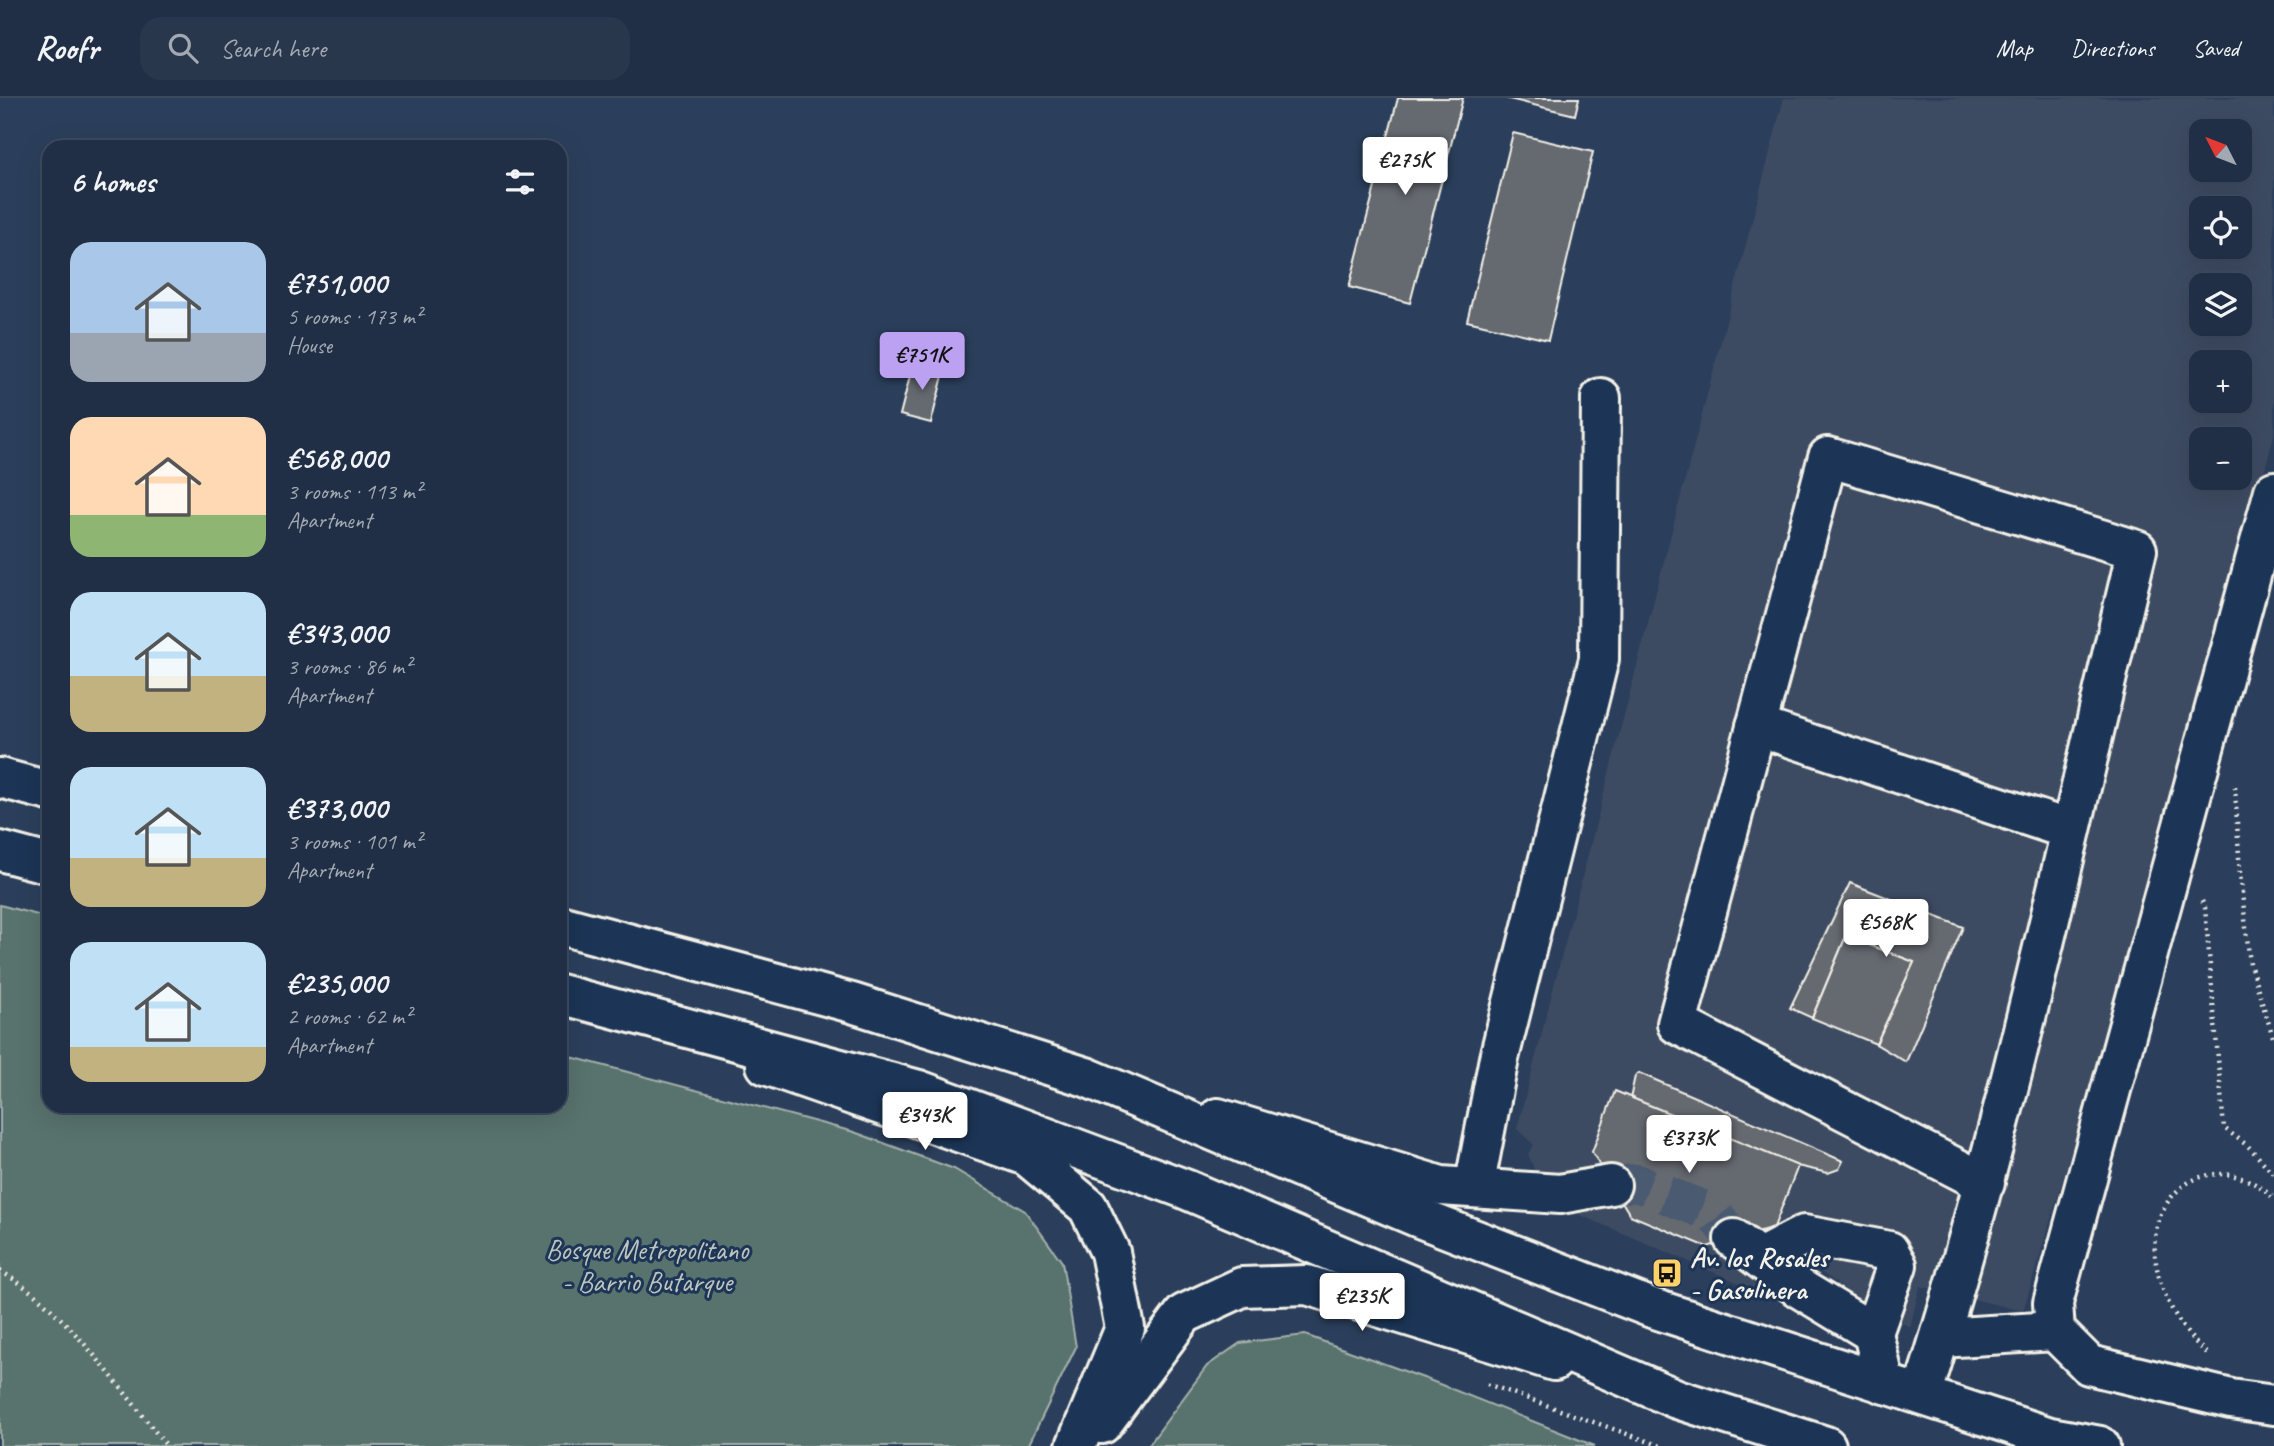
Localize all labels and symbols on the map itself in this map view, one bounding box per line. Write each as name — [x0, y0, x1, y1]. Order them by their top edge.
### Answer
north arrow — [2189, 119, 2252, 182]
pin: €275K — [1356, 138, 1454, 197]
pin: €751K — [873, 332, 971, 392]
pin: €568K — [1837, 900, 1935, 959]
pin: €343K — [876, 1093, 974, 1152]
pin: €373K — [1640, 1116, 1738, 1175]
park label: Bosque Metropolitano - Barrio Butarque — [546, 1232, 750, 1299]
place label: Av. los Rosales - Gasolinera — [1690, 1240, 1831, 1307]
bus stop icon: Av. los Rosales - Gasolinera — [1650, 1256, 1684, 1290]
pin: €235K — [1313, 1274, 1411, 1333]

